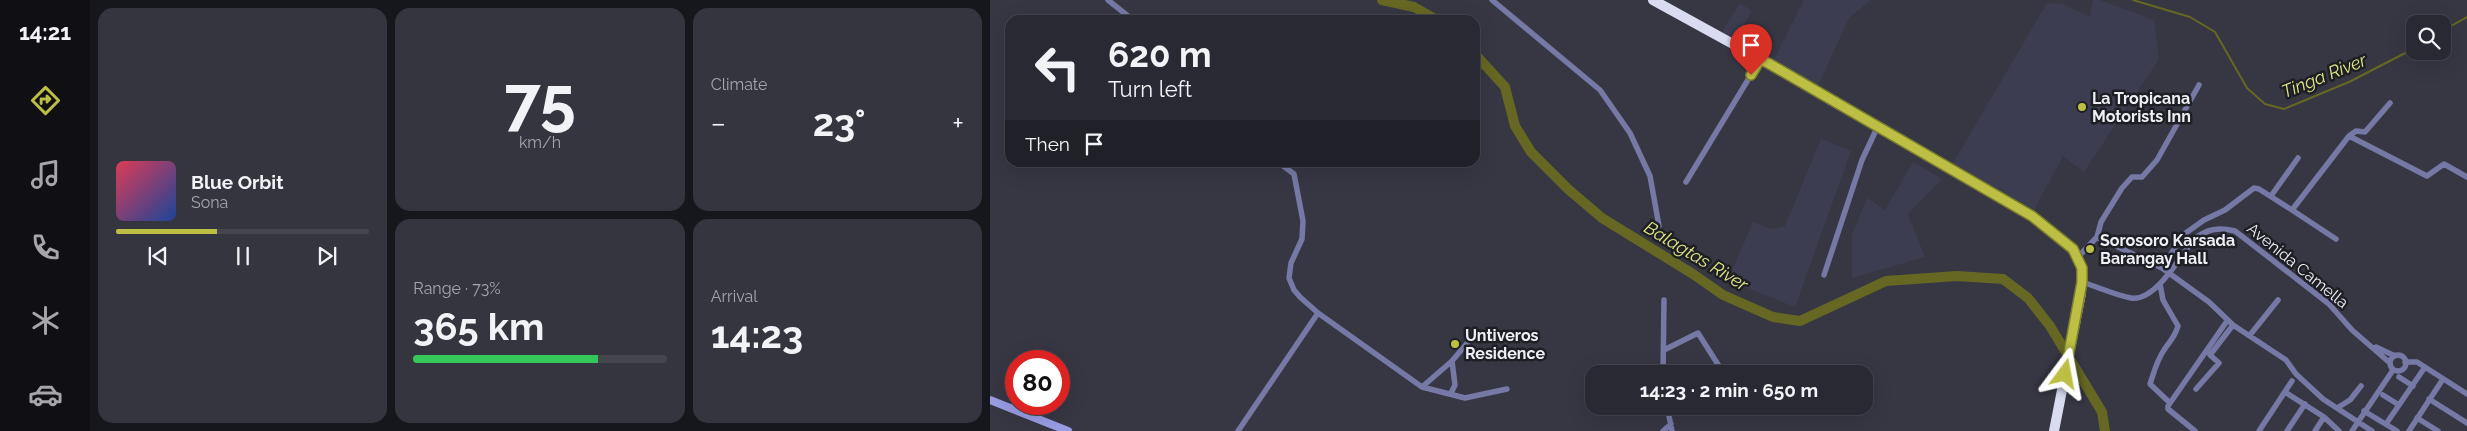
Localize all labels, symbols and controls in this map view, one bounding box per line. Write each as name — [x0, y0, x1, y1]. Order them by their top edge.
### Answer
map controls — [2406, 15, 2451, 60]
button: search — [2406, 15, 2451, 60]
text: 14:21 — [19, 19, 71, 45]
pin — [1730, 24, 1772, 75]
icon: arrive — [1737, 31, 1765, 59]
text: 620 m — [1108, 34, 1211, 75]
icon: left — [1025, 35, 1090, 100]
water label: Tinga River — [2278, 49, 2370, 102]
text: 75 — [504, 62, 576, 138]
text: Climate — [711, 75, 767, 94]
text: Turn left — [1108, 76, 1192, 102]
icon: directions — [28, 83, 63, 118]
place label: La Tropicana Motorists Inn — [2092, 89, 2191, 126]
text: 23° — [813, 100, 865, 145]
marker: La Tropicana Motorists Inn — [2076, 101, 2088, 113]
text: − — [711, 107, 726, 140]
text: + — [952, 107, 964, 140]
icon: arrive — [1080, 130, 1108, 158]
text: km/h — [519, 133, 561, 152]
text: Then — [1025, 133, 1070, 155]
icon: music — [28, 157, 63, 192]
text: Blue Orbit — [191, 171, 283, 193]
text: Sona — [191, 193, 228, 212]
water label: Balagtas River — [1641, 216, 1753, 295]
street label: Avenida Camella — [2243, 219, 2352, 312]
icon: phone — [28, 230, 63, 265]
place label: Sorosoro Karsada Barangay Hall — [2100, 231, 2235, 268]
icon: previous — [144, 242, 172, 270]
icon: pause — [229, 242, 257, 270]
icon: next — [313, 242, 341, 270]
marker: Sorosoro Karsada Barangay Hall — [2084, 243, 2096, 255]
text: Range · 73% — [413, 279, 501, 298]
text: Arrival — [711, 287, 758, 306]
icon: climate — [28, 303, 63, 338]
text: 365 km — [413, 304, 544, 349]
text: 14:23 — [711, 312, 803, 357]
place label: Untiveros Residence — [1465, 326, 1545, 363]
marker: Untiveros Residence — [1449, 338, 1461, 350]
position arrow — [2038, 347, 2090, 399]
speed limit sign: 80 — [1005, 350, 1070, 415]
icon: car — [28, 377, 63, 412]
text: 14:23 · 2 min · 650 m — [1640, 379, 1818, 401]

